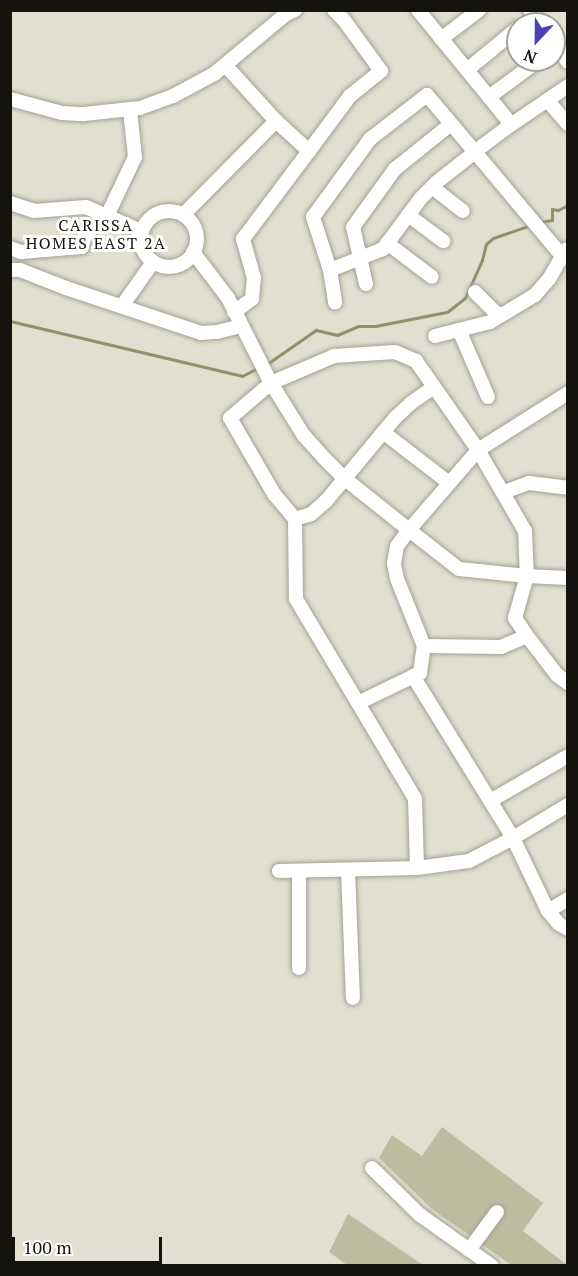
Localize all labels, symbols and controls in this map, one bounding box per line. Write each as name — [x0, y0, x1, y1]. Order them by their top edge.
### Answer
north arrow — [506, 12, 566, 72]
text: N — [520, 44, 540, 69]
district label: CARISSA HOMES EAST 2A — [26, 215, 166, 253]
scale bar — [15, 1225, 165, 1263]
text: 100 m — [23, 1235, 72, 1259]

